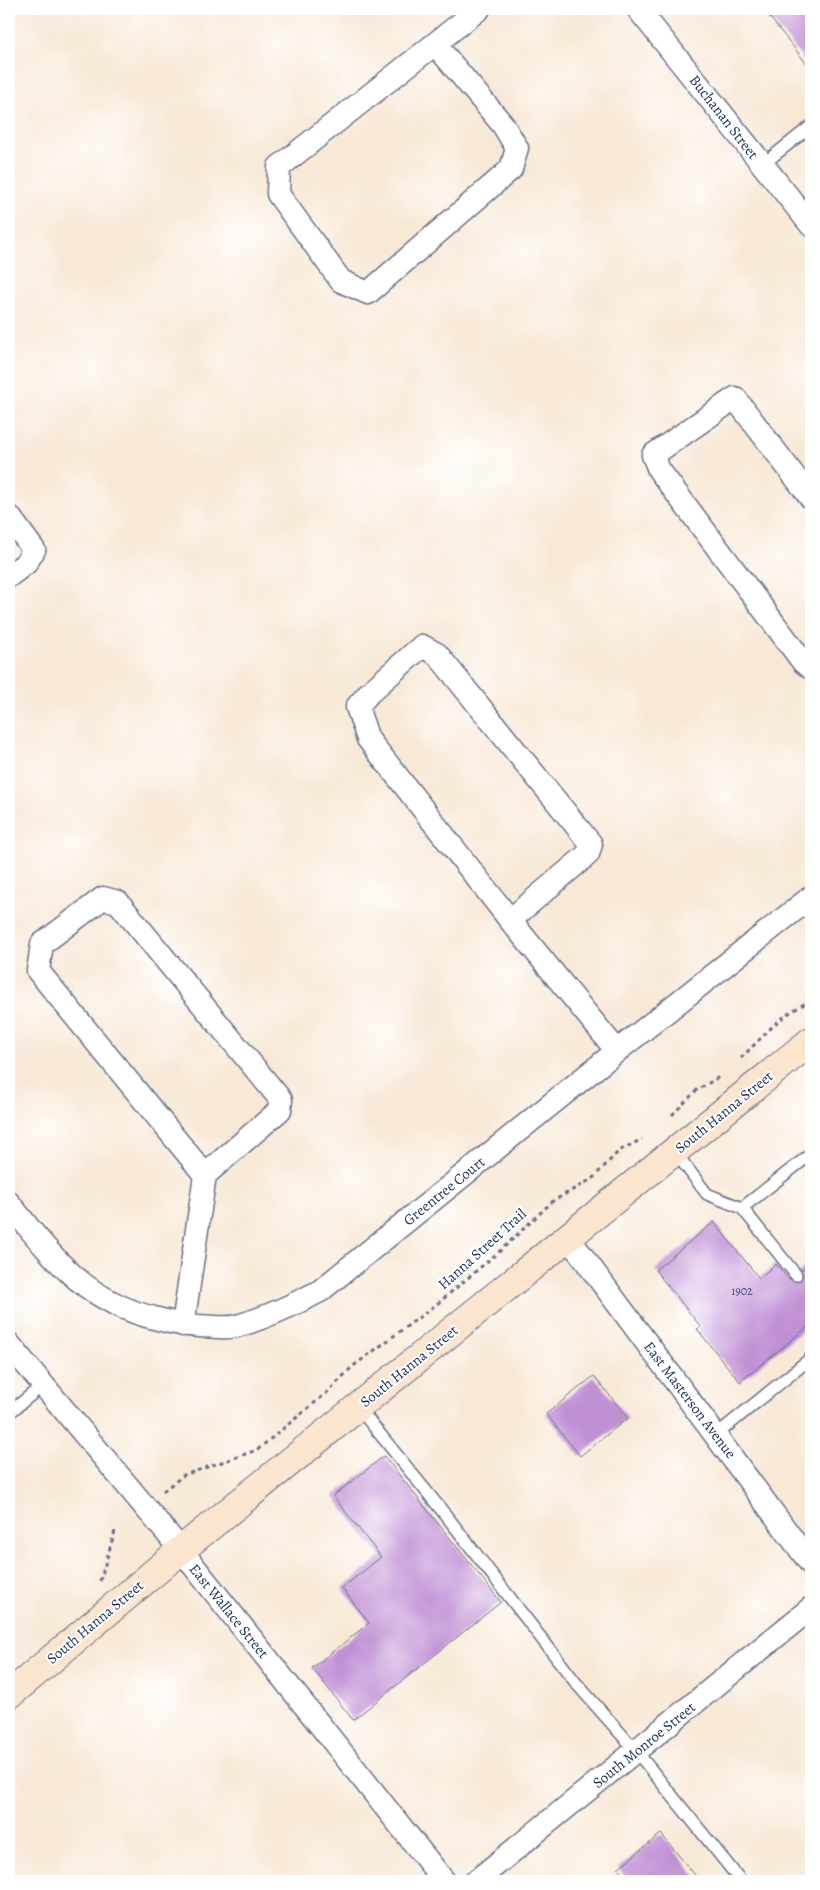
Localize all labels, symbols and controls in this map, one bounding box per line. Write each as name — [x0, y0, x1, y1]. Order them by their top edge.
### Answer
street label: Buchanan Street — [685, 71, 763, 163]
street label: South Hanna Street — [671, 1066, 777, 1158]
street label: Greentree Court — [399, 1152, 489, 1230]
street label: Hanna Street Trail — [434, 1204, 531, 1294]
house number: 1902 — [731, 1283, 753, 1299]
street label: South Hanna Street — [356, 1320, 462, 1412]
street label: East Masterson Avenue — [639, 1337, 741, 1463]
street label: East Wallace Street — [185, 1560, 273, 1663]
street label: South Hanna Street — [42, 1576, 148, 1668]
street label: South Monroe Street — [588, 1697, 700, 1793]

